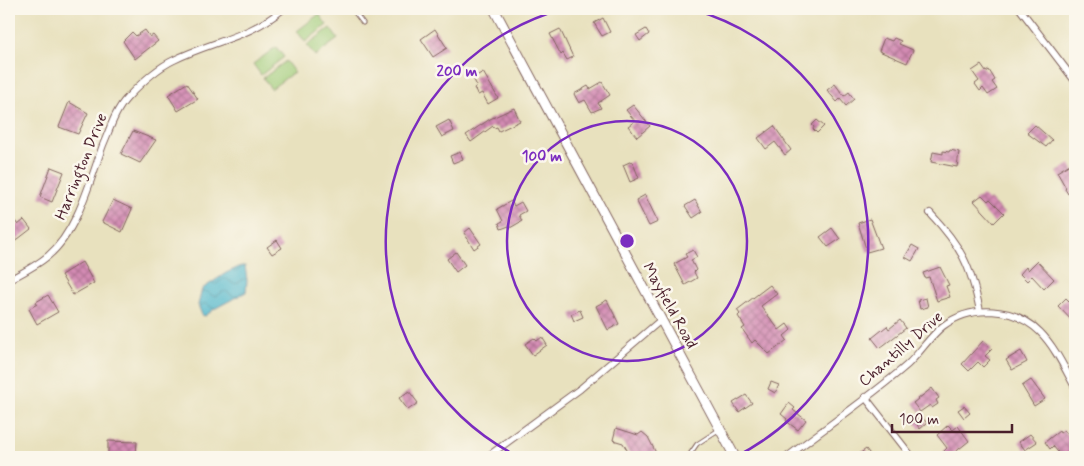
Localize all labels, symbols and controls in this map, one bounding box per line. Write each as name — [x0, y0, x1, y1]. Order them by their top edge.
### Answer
text: 200 m — [437, 62, 478, 82]
street label: Harrington Drive — [50, 110, 113, 224]
text: 100 m — [522, 147, 562, 167]
centre of rings — [618, 232, 636, 250]
street label: Mayfield Road — [637, 259, 702, 353]
street label: Chantilly Drive — [854, 307, 948, 392]
scale bar — [892, 401, 1012, 433]
text: 100 m — [899, 410, 939, 430]

